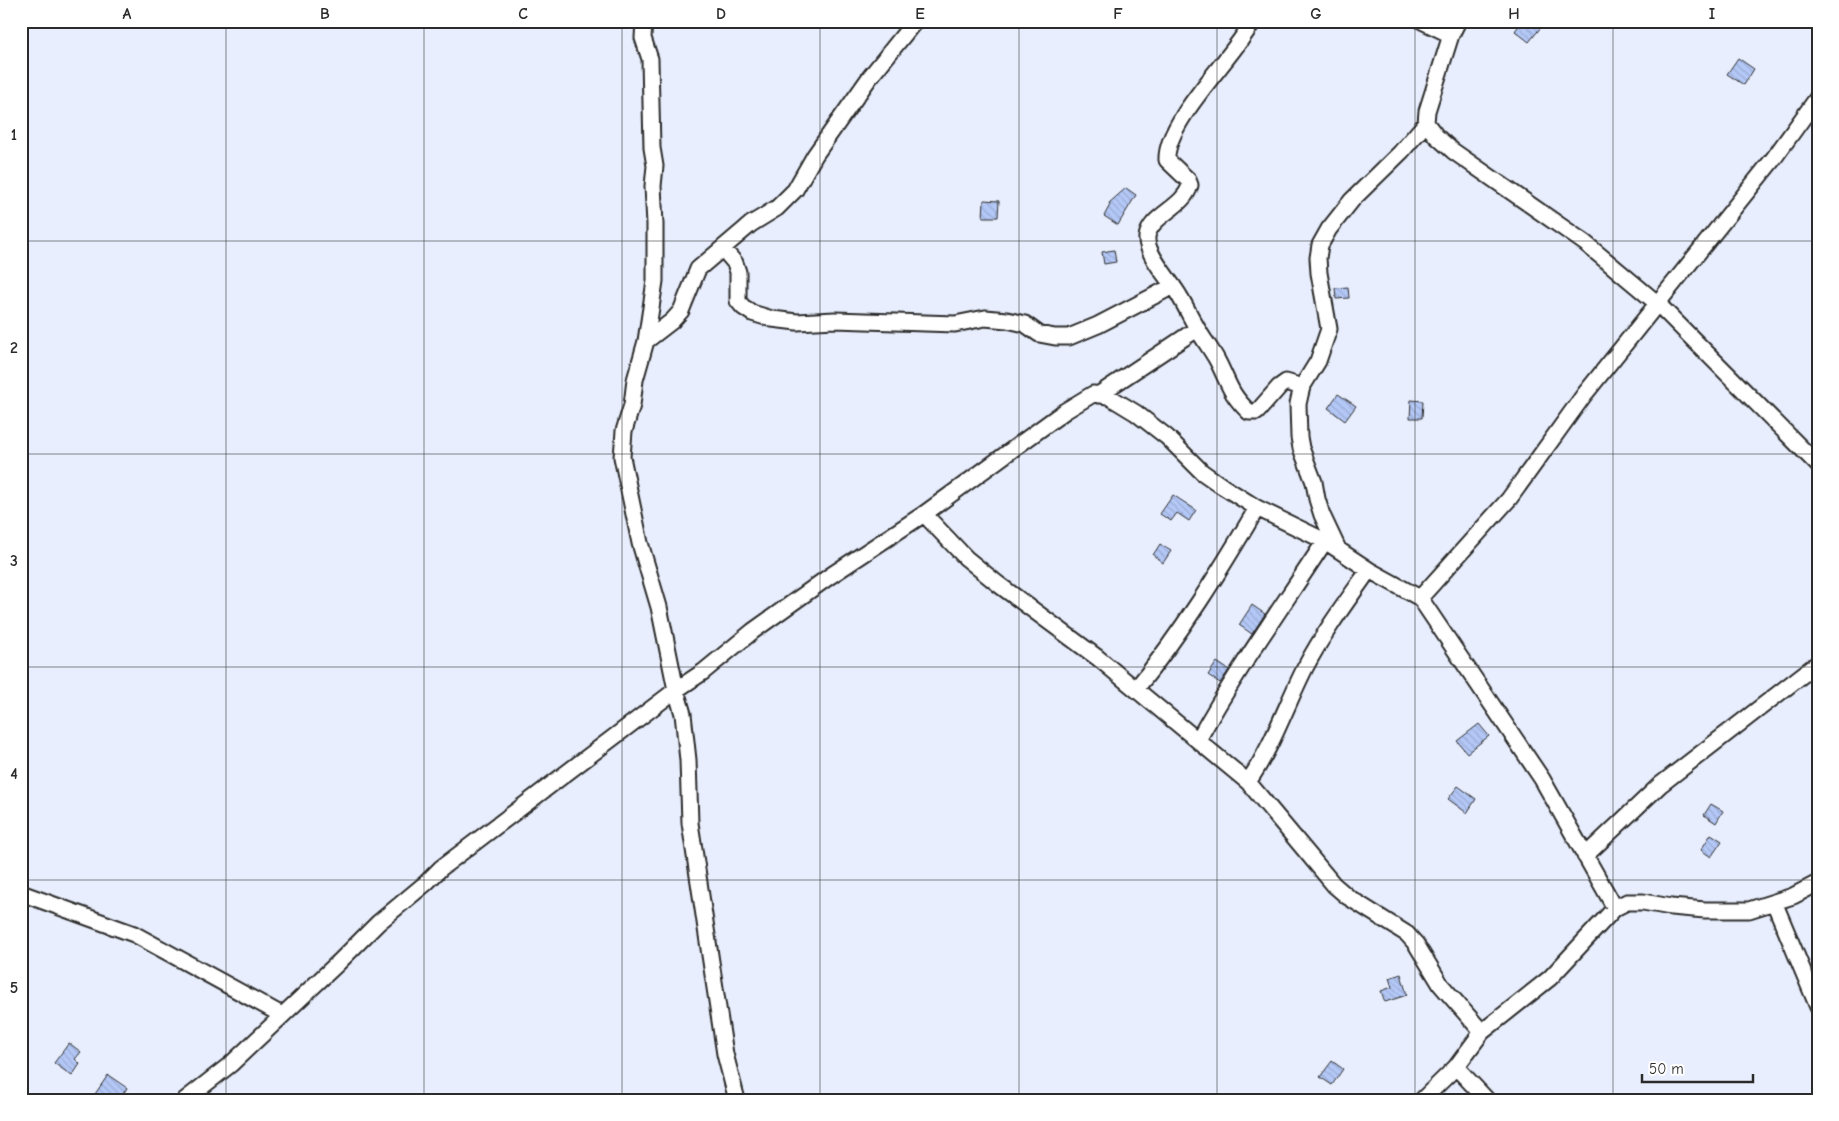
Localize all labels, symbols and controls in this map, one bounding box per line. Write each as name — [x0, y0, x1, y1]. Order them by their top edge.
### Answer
text: A — [123, 5, 132, 23]
text: B — [320, 5, 330, 23]
text: C — [518, 5, 528, 23]
text: D — [716, 5, 726, 23]
text: E — [915, 5, 925, 23]
text: F — [1113, 5, 1123, 23]
text: G — [1310, 5, 1322, 23]
text: H — [1508, 5, 1520, 23]
text: I — [1709, 5, 1715, 23]
text: 1 — [11, 126, 17, 144]
text: 2 — [10, 339, 18, 357]
text: 3 — [10, 552, 18, 570]
text: 4 — [10, 765, 18, 783]
text: 5 — [10, 979, 18, 997]
scale bar — [1642, 1051, 1753, 1083]
text: 50 m — [1649, 1060, 1684, 1078]

